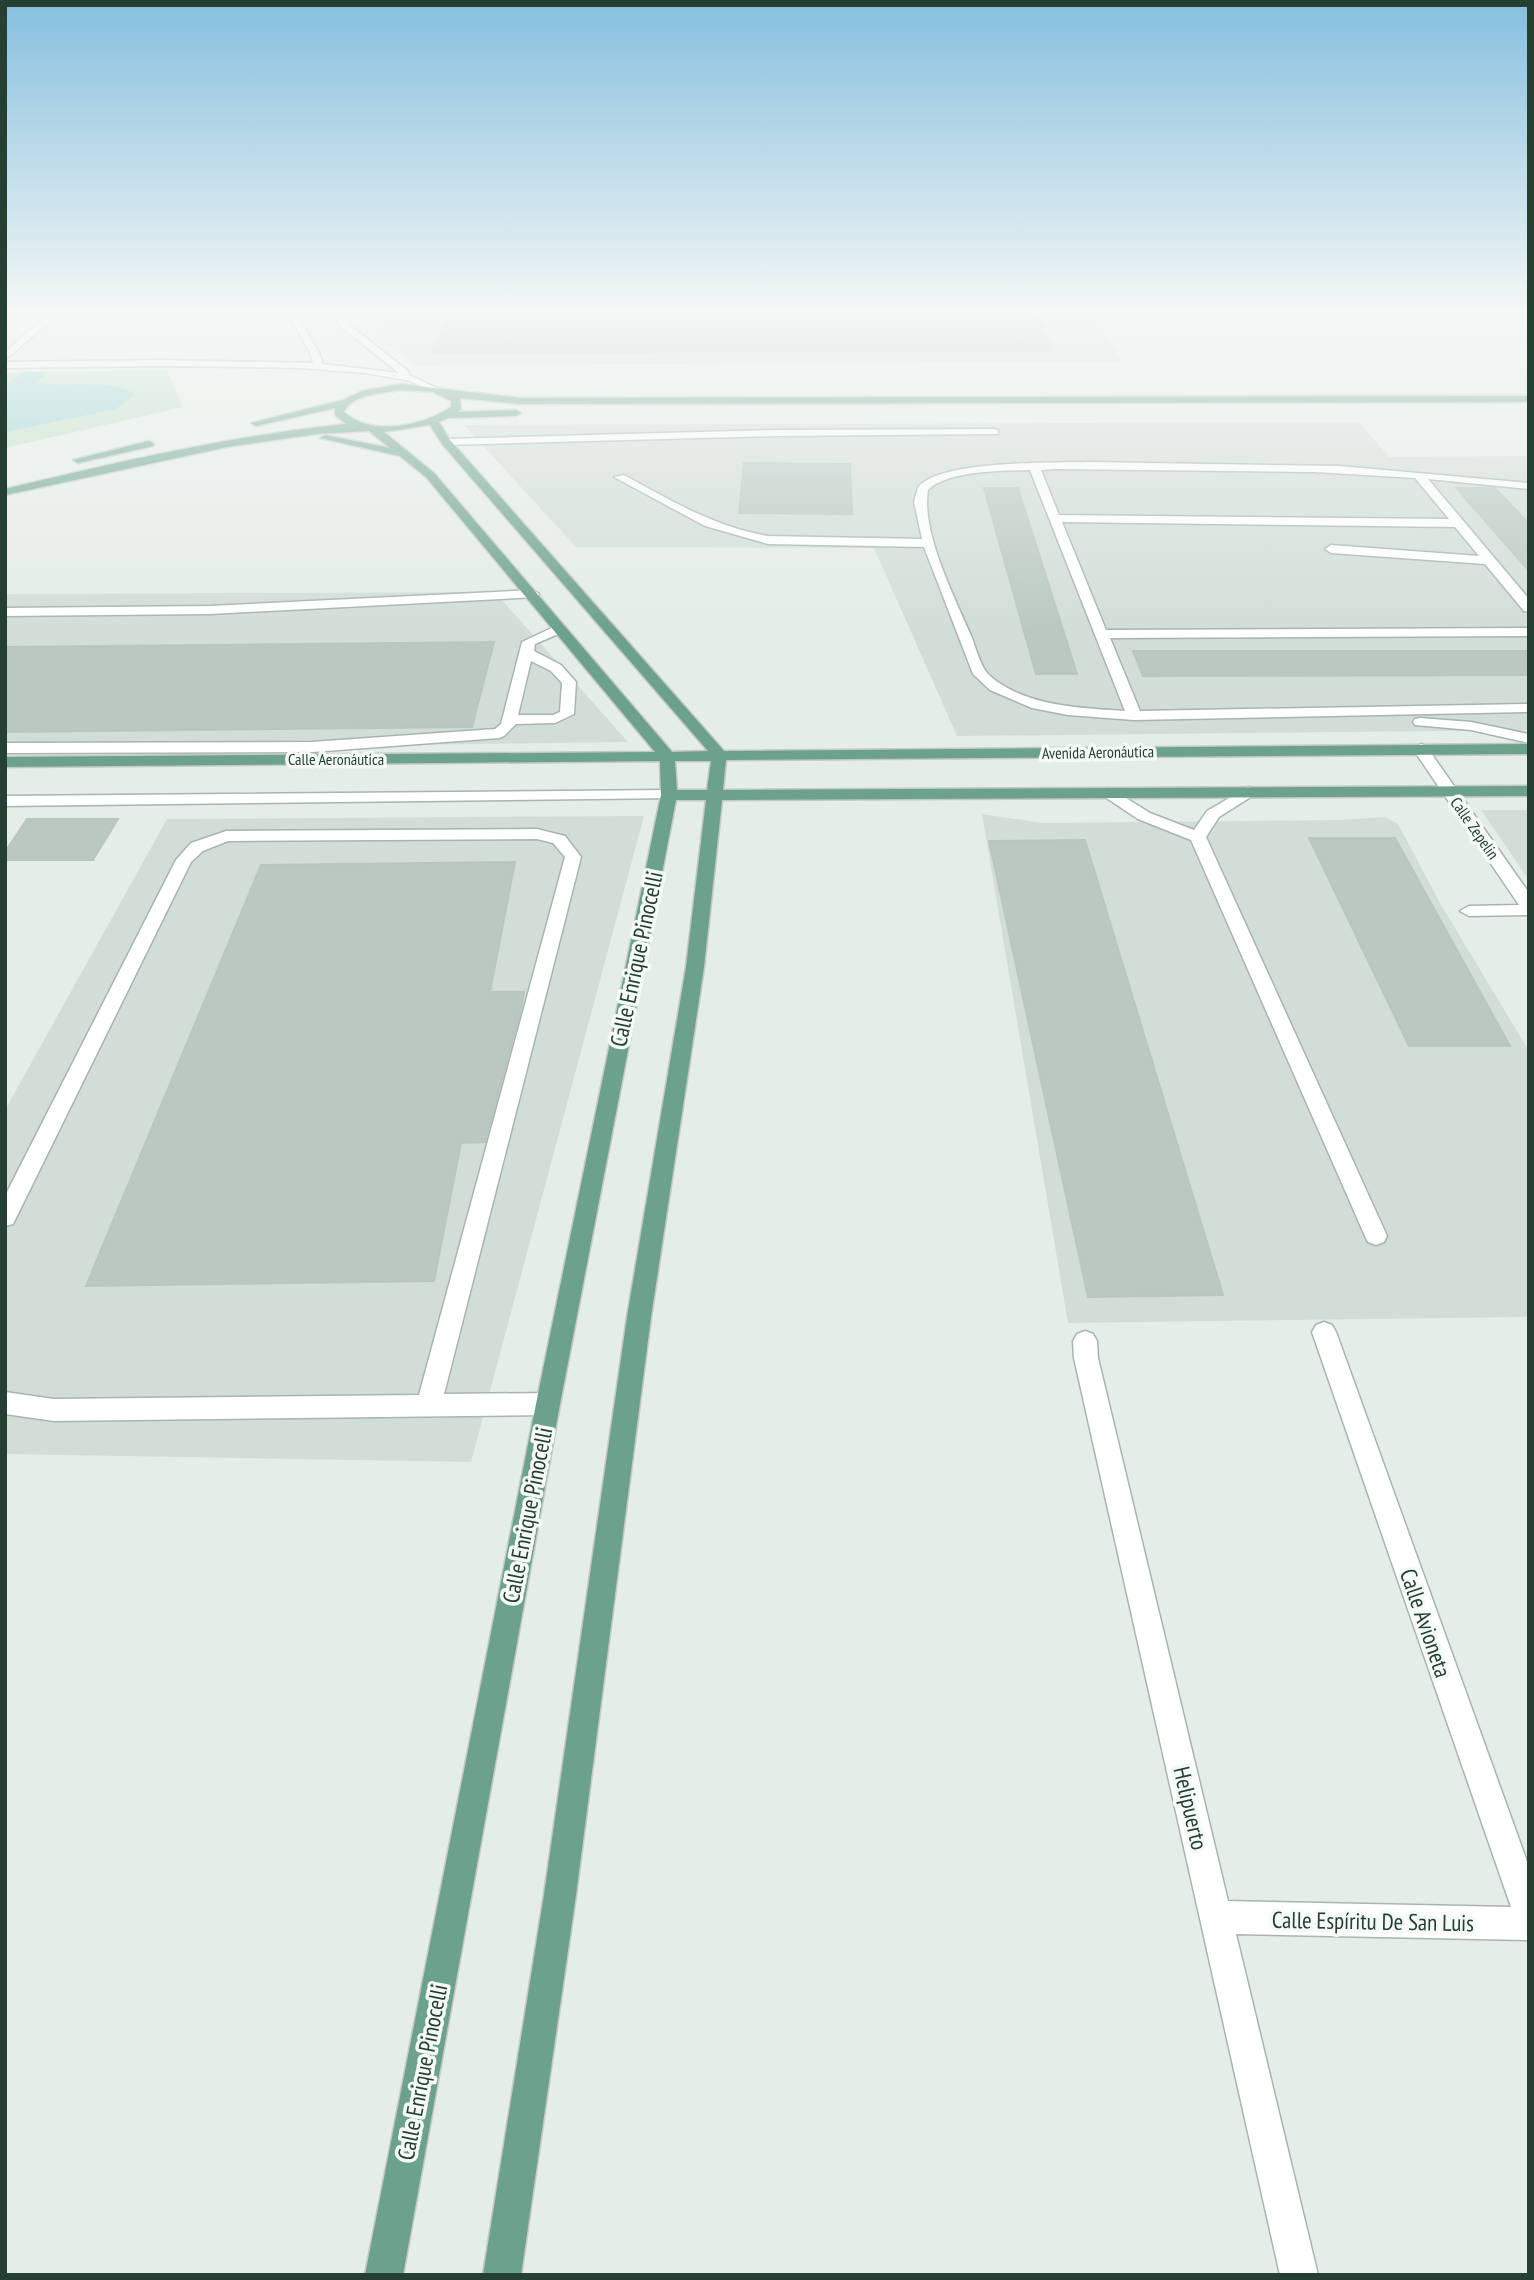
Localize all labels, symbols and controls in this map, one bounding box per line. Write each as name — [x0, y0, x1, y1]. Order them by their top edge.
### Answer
street label: Avenida Aeronáutica — [1042, 741, 1154, 763]
street label: Calle Aeronáutica — [288, 749, 384, 769]
street label: Calle Zepelin — [1446, 793, 1504, 863]
street label: Calle Enrique Pinocelli — [603, 869, 669, 1049]
street label: Calle Enrique Pinocelli — [496, 1425, 558, 1605]
street label: Calle Avioneta — [1394, 1565, 1458, 1681]
street label: Helipuerto — [1167, 1764, 1215, 1853]
street label: Calle Espíritu De San Luis — [1272, 1905, 1475, 1937]
street label: Calle Enrique Pinocelli — [391, 1982, 453, 2162]

